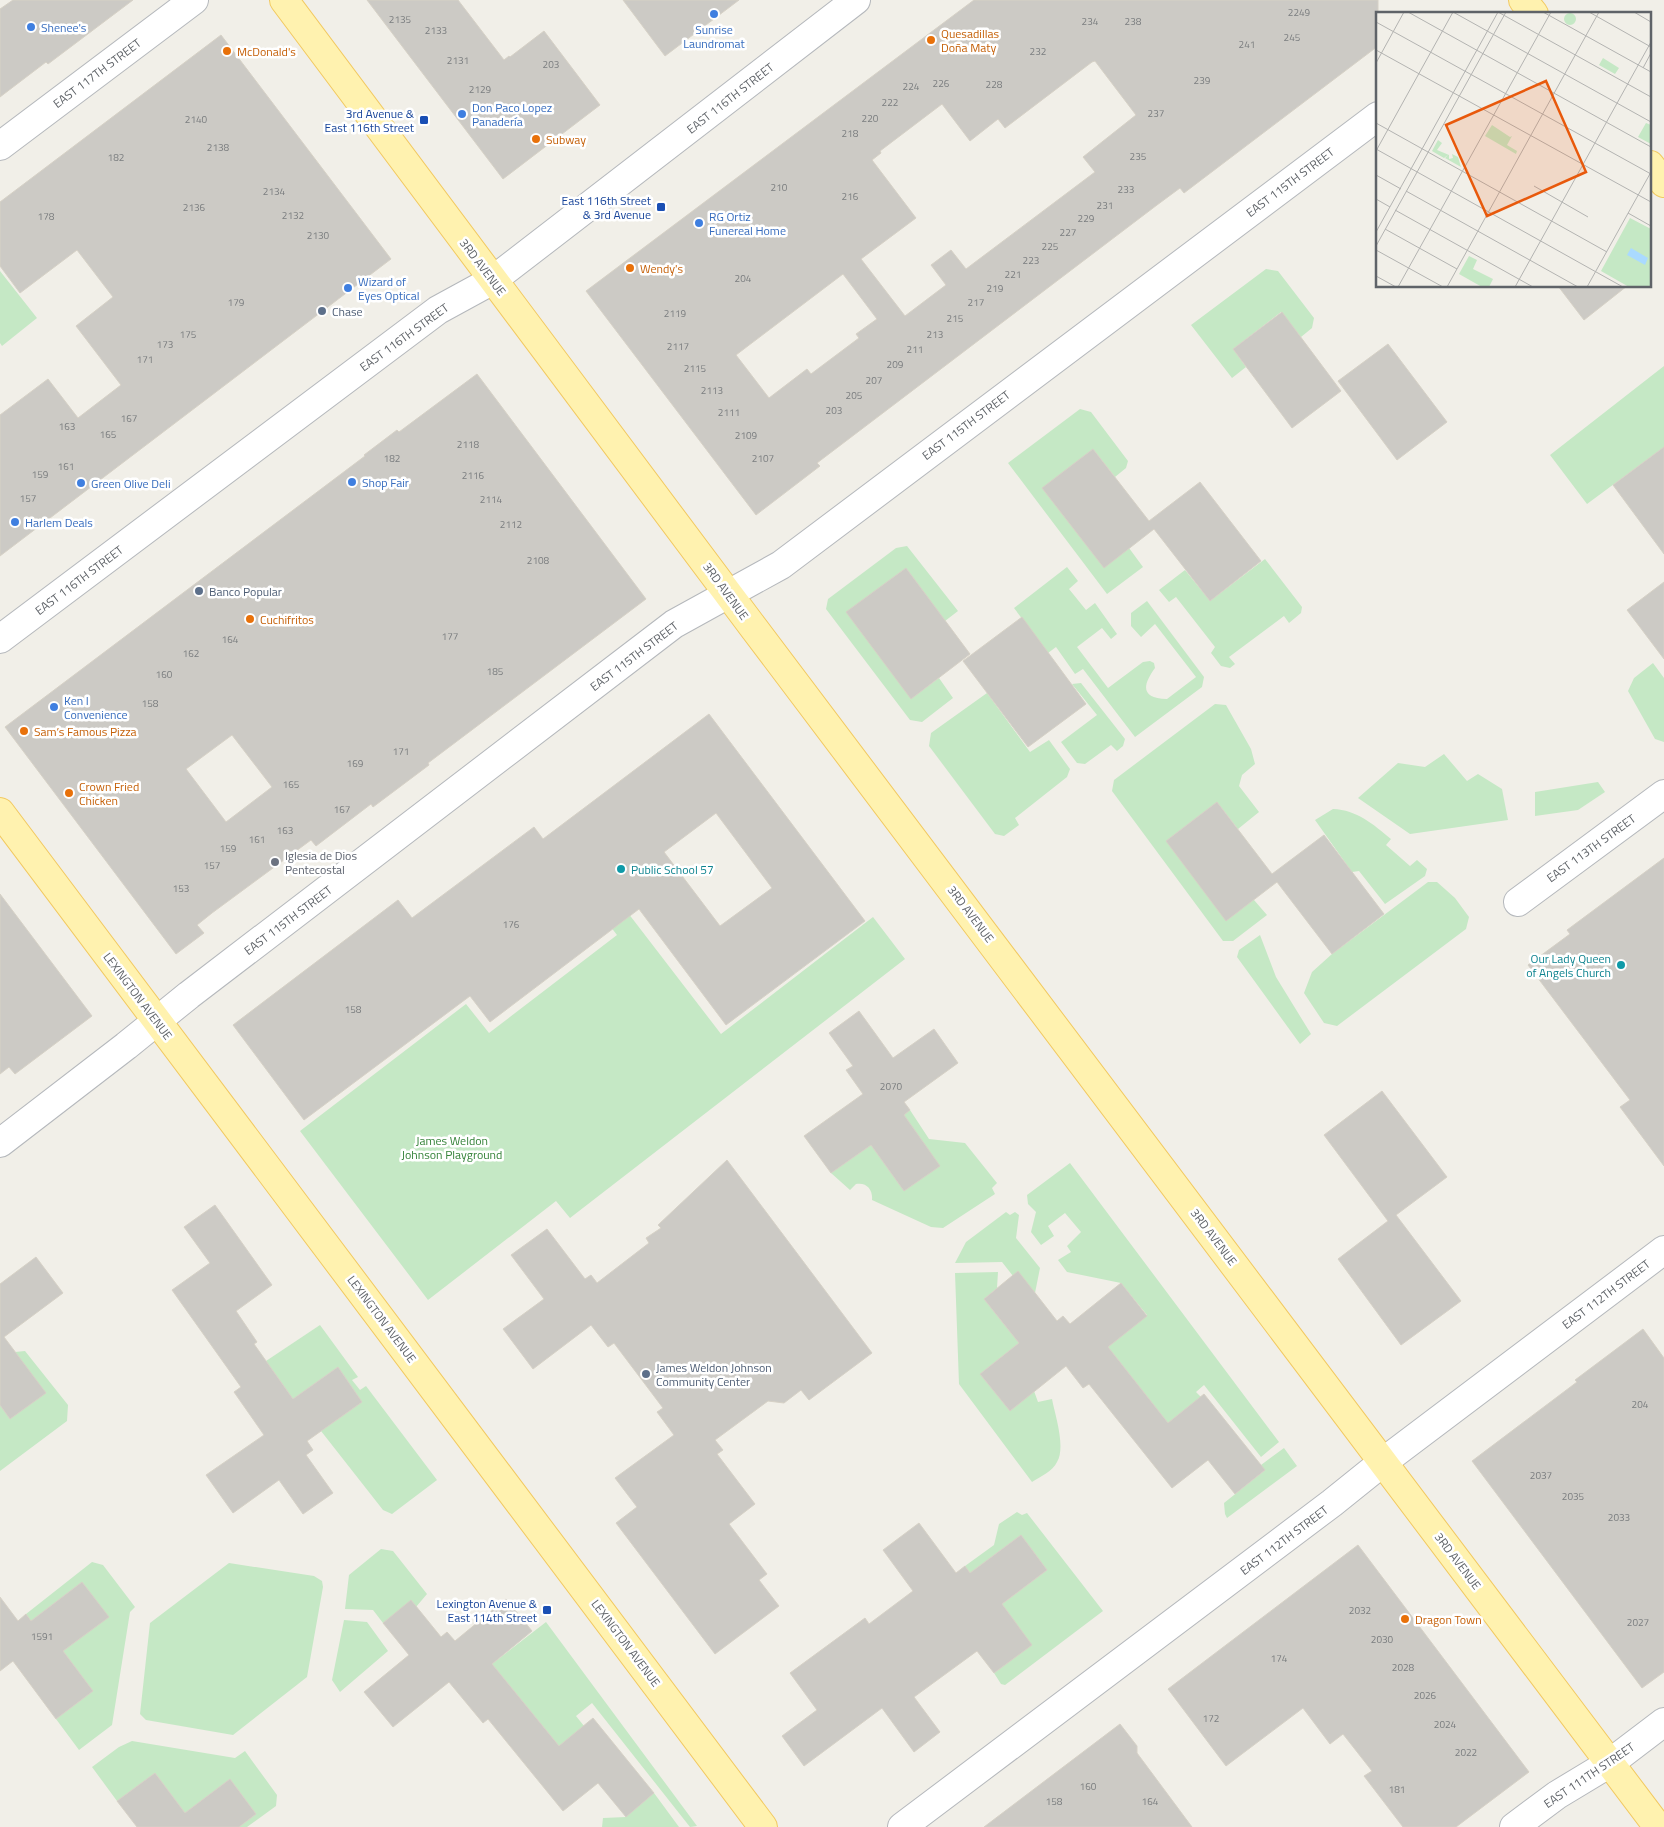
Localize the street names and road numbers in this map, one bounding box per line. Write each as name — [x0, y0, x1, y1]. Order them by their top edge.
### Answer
street label: EAST 117TH STREET — [49, 33, 146, 113]
street label: EAST 116TH STREET — [682, 57, 778, 138]
street label: EAST 115TH STREET — [1242, 142, 1339, 222]
street label: 3RD AVENUE — [455, 234, 511, 300]
street label: EAST 116TH STREET — [355, 298, 453, 376]
street label: EAST 115TH STREET — [918, 385, 1015, 465]
street label: EAST 116TH STREET — [31, 540, 128, 620]
street label: 3RD AVENUE — [699, 558, 754, 624]
street label: EAST 115TH STREET — [586, 616, 683, 696]
street label: EAST 113TH STREET — [1542, 809, 1640, 887]
street label: EAST 115TH STREET — [240, 880, 337, 960]
street label: 3RD AVENUE — [943, 881, 999, 947]
street label: LEXINGTON AVENUE — [99, 948, 177, 1044]
street label: 3RD AVENUE — [1186, 1204, 1242, 1270]
street label: EAST 112TH STREET — [1558, 1254, 1655, 1334]
street label: LEXINGTON AVENUE — [343, 1271, 421, 1367]
street label: EAST 112TH STREET — [1236, 1500, 1333, 1580]
street label: 3RD AVENUE — [1430, 1528, 1486, 1594]
street label: LEXINGTON AVENUE — [587, 1595, 665, 1691]
street label: EAST 111TH STREET — [1540, 1737, 1639, 1813]

